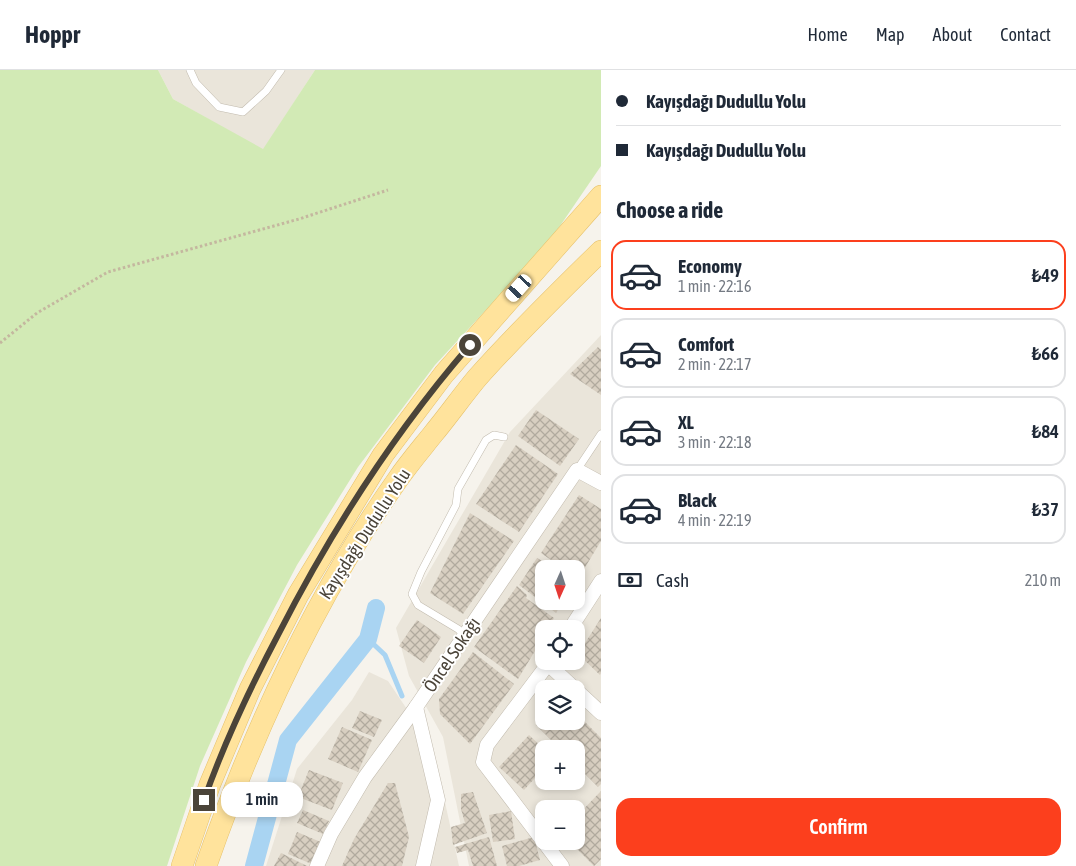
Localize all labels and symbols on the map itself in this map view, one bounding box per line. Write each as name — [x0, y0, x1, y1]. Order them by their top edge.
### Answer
car — [503, 272, 534, 304]
route start — [459, 334, 481, 356]
street label: Kayışdağı Dudullu Yolu — [315, 464, 415, 603]
north arrow — [535, 560, 585, 610]
street label: Öncel Sokağı — [419, 613, 484, 696]
callout: 1 min — [222, 782, 304, 818]
route end — [193, 789, 215, 811]

